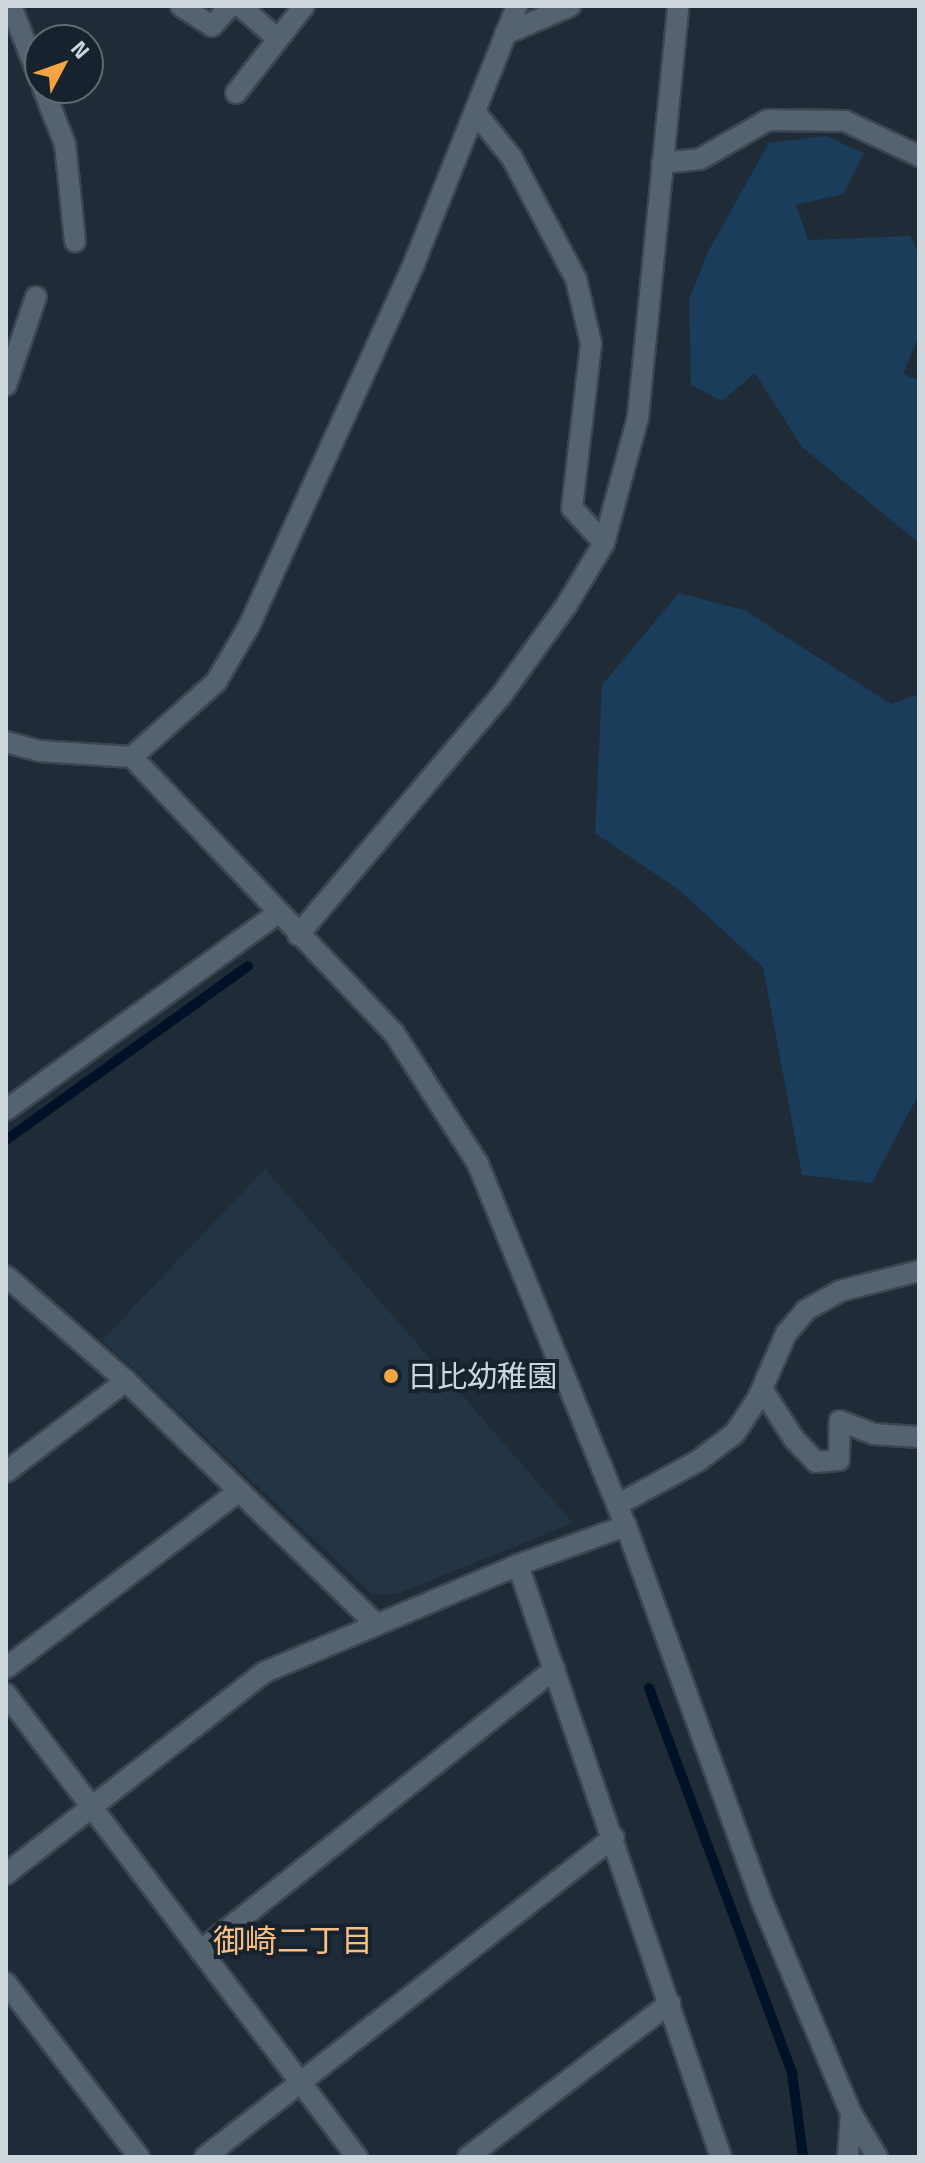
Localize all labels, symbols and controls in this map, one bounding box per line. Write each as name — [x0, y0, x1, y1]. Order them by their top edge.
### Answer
north arrow — [24, 24, 104, 104]
text: N — [63, 33, 98, 66]
place label: 日比幼稚園 — [407, 1358, 557, 1394]
marker: 日比幼稚園 — [382, 1367, 400, 1385]
district label: 御崎二丁目 — [213, 1921, 373, 1959]

